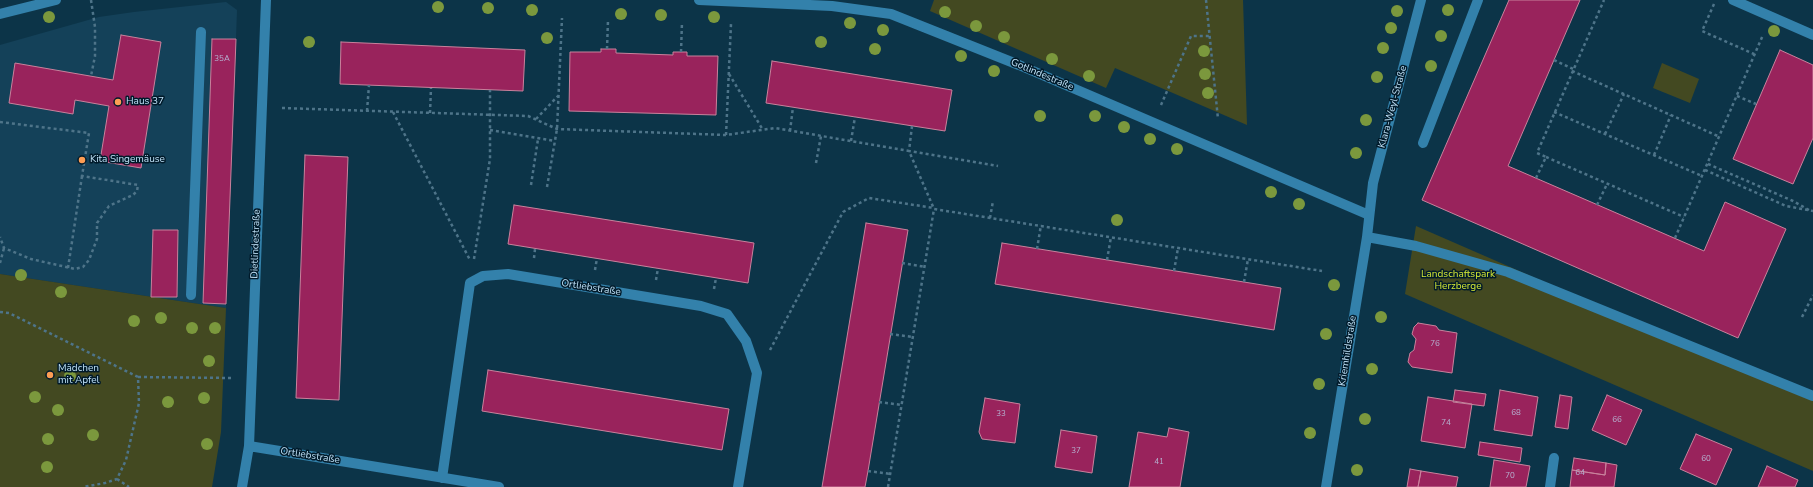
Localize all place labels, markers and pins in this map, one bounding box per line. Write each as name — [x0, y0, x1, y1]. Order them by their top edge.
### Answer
place label: Haus 37 — [126, 96, 164, 108]
marker: Haus 37 — [113, 97, 123, 107]
place label: Kita Singemäuse — [90, 154, 165, 166]
marker: Kita Singemäuse — [77, 155, 87, 165]
place label: Mädchen mit Apfel — [58, 363, 99, 386]
marker: Mädchen mit Apfel — [45, 370, 55, 380]

